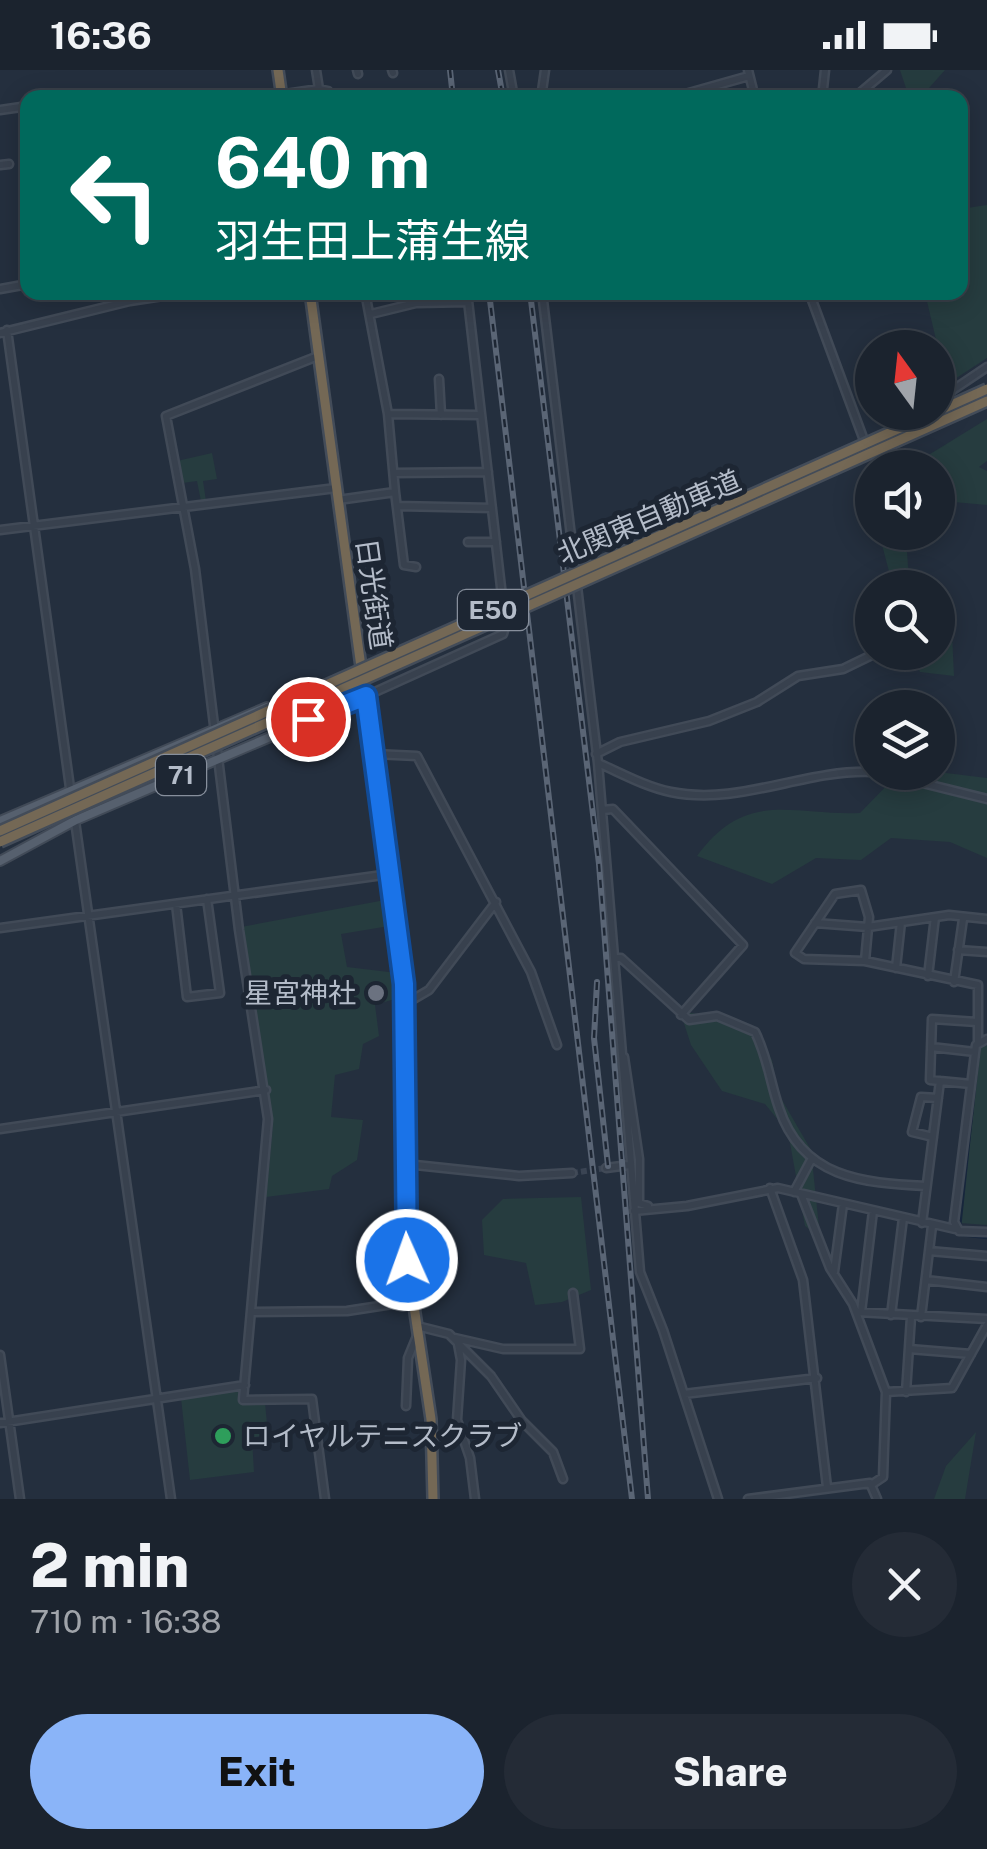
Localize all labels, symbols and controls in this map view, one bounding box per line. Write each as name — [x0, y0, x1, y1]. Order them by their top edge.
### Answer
text: 16:36 — [50, 13, 152, 58]
text: 640 m — [215, 121, 431, 204]
icon: left — [50, 130, 180, 260]
text: 羽生田上蒲生線 — [215, 214, 530, 267]
north arrow — [855, 330, 955, 430]
map controls — [855, 330, 955, 790]
button: sound — [855, 450, 955, 550]
street label: 北関東自動車道 — [552, 463, 745, 570]
street label: 日光街道 — [350, 536, 399, 652]
button: search — [855, 570, 955, 670]
road number: E50 — [458, 590, 528, 630]
pin — [266, 677, 351, 762]
button: layers — [855, 690, 955, 790]
icon: arrive — [281, 692, 336, 747]
road number: 71 — [156, 755, 206, 795]
place label: 星宮神社 — [244, 976, 356, 1009]
marker: 星宮神社 — [365, 982, 387, 1004]
position arrow — [355, 1208, 459, 1312]
place label: ロイヤルテニスクラブ — [243, 1419, 522, 1452]
marker: ロイヤルテニスクラブ — [212, 1425, 234, 1447]
text: 2 min — [30, 1530, 189, 1601]
button: close — [852, 1532, 957, 1637]
text: 710 m · 16:38 — [30, 1603, 221, 1640]
button: Exit — [30, 1714, 484, 1829]
button: Share — [504, 1714, 957, 1829]

